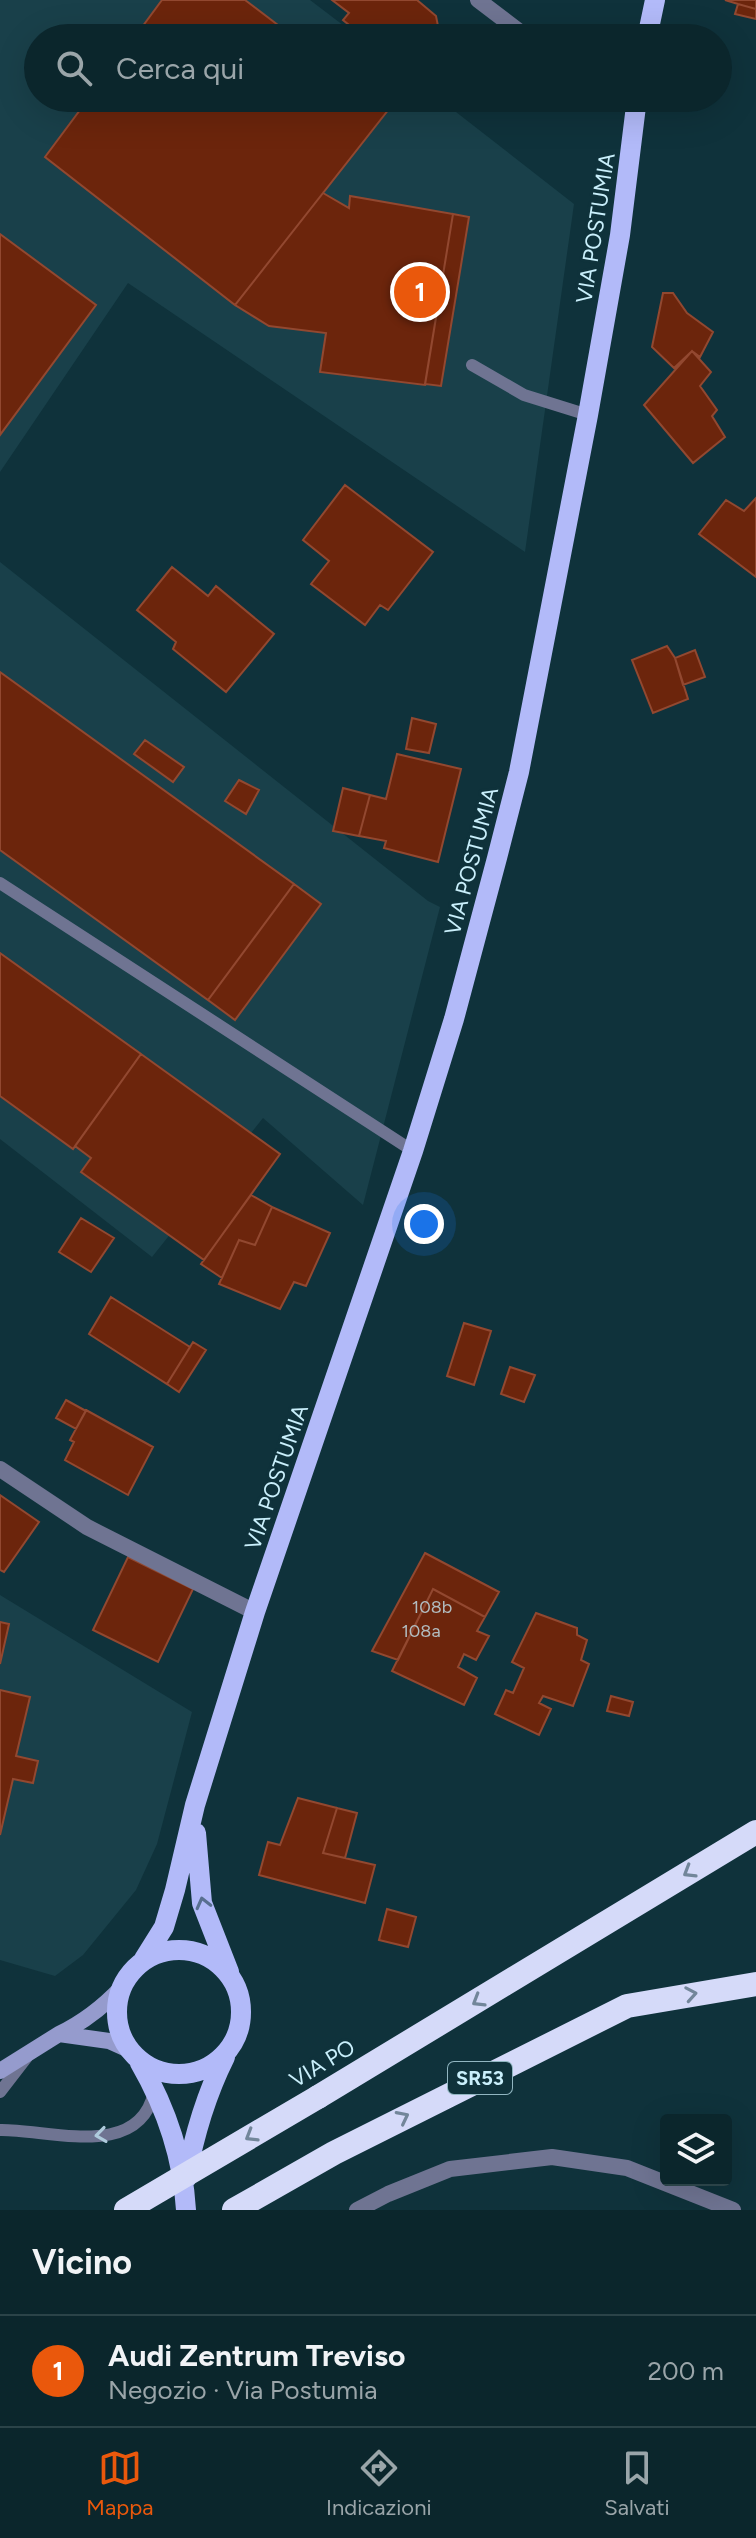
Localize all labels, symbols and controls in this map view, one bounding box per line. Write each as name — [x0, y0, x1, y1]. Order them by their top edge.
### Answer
search box — [24, 24, 732, 112]
icon: search — [52, 46, 96, 90]
text: Cerca qui — [116, 50, 244, 87]
street label: VIA POSTUMIA — [570, 151, 621, 305]
pin: 1 — [394, 262, 446, 322]
street label: VIA POSTUMIA — [439, 784, 504, 938]
your location — [404, 1204, 444, 1244]
street label: VIA POSTUMIA — [239, 1401, 314, 1553]
house number: 108b — [412, 1596, 452, 1618]
house number: 108a — [401, 1620, 441, 1642]
one-way arrow — [683, 1862, 698, 1878]
one-way arrow — [196, 1896, 213, 1910]
one-way arrow — [685, 1987, 698, 2004]
one-way arrow — [472, 1991, 486, 2006]
street label: VIA PO — [285, 2033, 360, 2093]
road number: SR53 — [448, 2062, 512, 2094]
one-way arrow — [395, 2111, 410, 2126]
map controls — [660, 2114, 732, 2186]
button: layers — [660, 2114, 732, 2186]
one-way arrow — [94, 2126, 108, 2143]
one-way arrow — [245, 2126, 260, 2142]
text: Vicino — [32, 2242, 132, 2283]
text: Audi Zentrum Treviso — [108, 2337, 405, 2374]
text: 1 — [53, 2355, 63, 2387]
text: 200 m — [648, 2355, 724, 2387]
text: Negozio · Via Postumia — [108, 2374, 377, 2406]
tab: Mappa — [86, 2446, 153, 2521]
tab: Indicazioni — [326, 2446, 432, 2521]
tab: Salvati — [604, 2446, 670, 2521]

